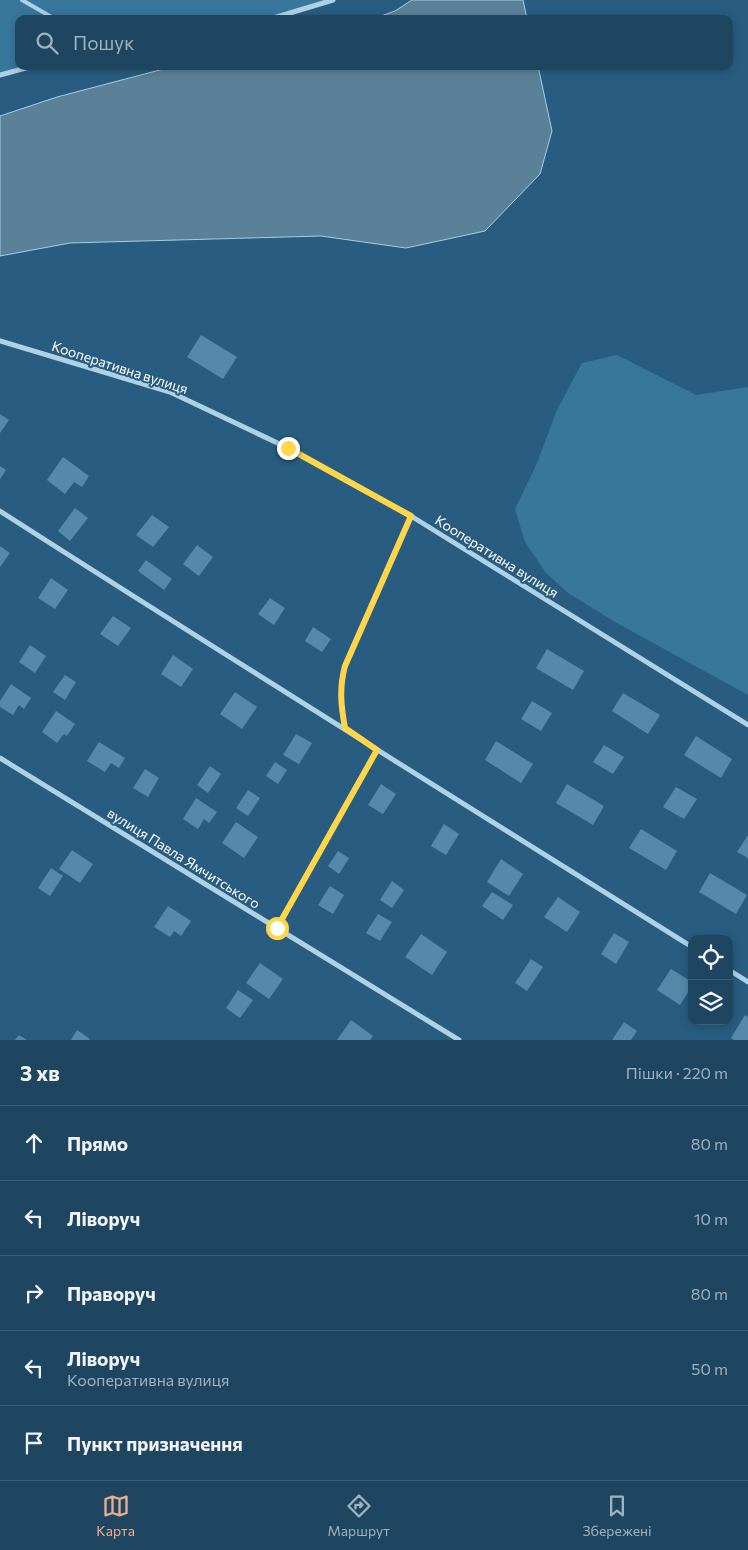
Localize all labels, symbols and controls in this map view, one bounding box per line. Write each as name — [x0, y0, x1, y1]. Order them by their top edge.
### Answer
search box — [15, 15, 733, 70]
icon: search — [33, 29, 61, 57]
text: Пошук — [73, 31, 134, 54]
street label: Кооперативна вулиця — [50, 337, 190, 397]
route end — [277, 437, 300, 460]
street label: Кооперативна вулиця — [432, 511, 562, 601]
street label: вулиця Павла Ямчитського — [104, 804, 264, 912]
route start — [266, 917, 289, 940]
map controls — [688, 935, 733, 1025]
button: locate — [688, 935, 733, 980]
button: layers — [688, 980, 733, 1025]
text: 3 хв — [20, 1060, 60, 1085]
text: Пішки · 220 m — [626, 1063, 728, 1082]
icon: ahead — [20, 1129, 48, 1157]
text: Прямо — [67, 1132, 128, 1155]
text: 80 m — [691, 1134, 728, 1153]
icon: left — [20, 1204, 48, 1232]
text: Ліворуч — [67, 1207, 140, 1230]
text: 10 m — [694, 1209, 728, 1228]
icon: right — [20, 1279, 48, 1307]
text: Праворуч — [67, 1282, 156, 1305]
text: 80 m — [691, 1284, 728, 1303]
text: Ліворуч — [67, 1347, 140, 1370]
icon: left — [20, 1354, 48, 1382]
text: 50 m — [691, 1359, 728, 1378]
text: Кооперативна вулиця — [67, 1370, 229, 1389]
icon: arrive — [20, 1429, 48, 1457]
text: Пункт призначення — [67, 1432, 243, 1455]
tab: Карта — [96, 1492, 135, 1539]
tab: Маршрут — [328, 1492, 390, 1539]
tab: Збережені — [582, 1492, 652, 1539]

